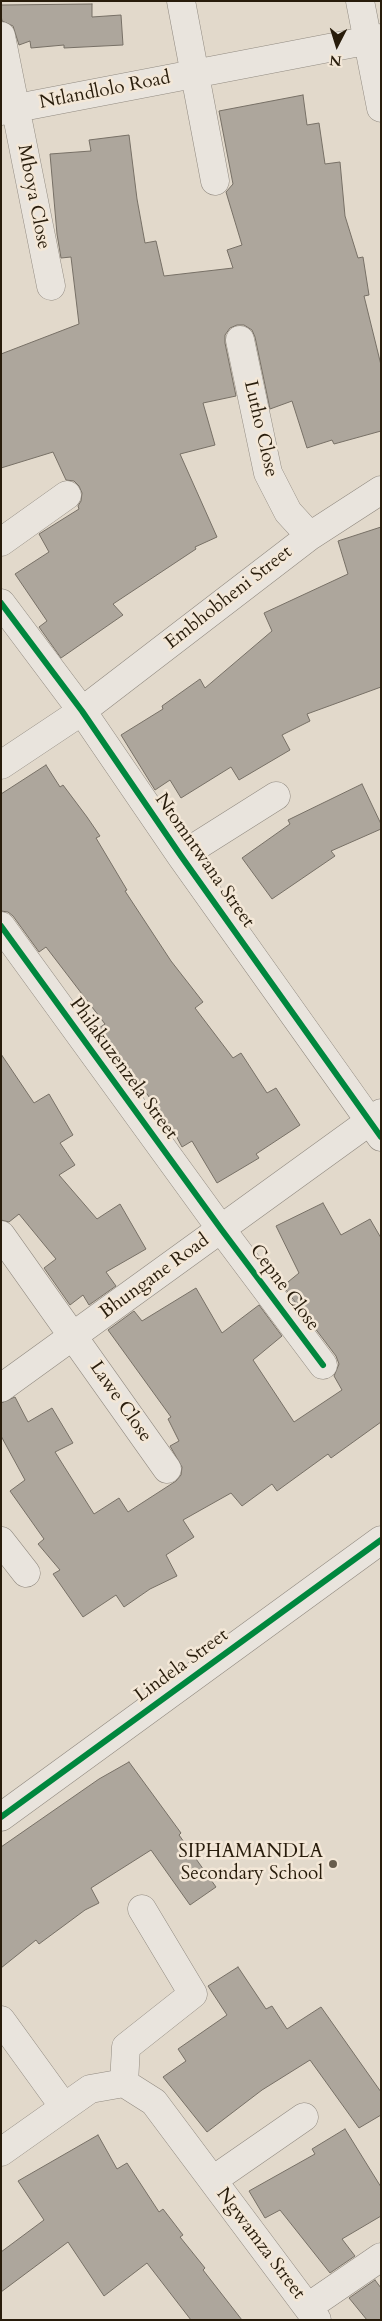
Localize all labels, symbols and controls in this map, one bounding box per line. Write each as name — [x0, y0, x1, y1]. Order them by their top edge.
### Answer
north arrow — [312, 20, 362, 70]
text: N — [329, 50, 343, 70]
street label: Ntlandlolo Road — [37, 67, 173, 115]
street label: Mboya Close — [12, 143, 54, 251]
street label: Lutho Close — [238, 379, 282, 479]
street label: Embhobheni Street — [161, 541, 297, 655]
street label: Ntomntwana Street — [149, 789, 259, 933]
street label: Philakuzenzela Street — [64, 994, 182, 1144]
street label: Bhungane Road — [96, 1230, 214, 1324]
street label: Cepne Close — [244, 1240, 324, 1336]
street label: Lawe Close — [84, 1357, 156, 1447]
street label: Lindela Street — [131, 1624, 233, 1708]
place label: SIPHAMANDLA Secondary School — [178, 1842, 323, 1886]
marker: SIPHAMANDLA Secondary School — [327, 1858, 339, 1870]
street label: Ngwamza Street — [211, 2184, 309, 2304]

